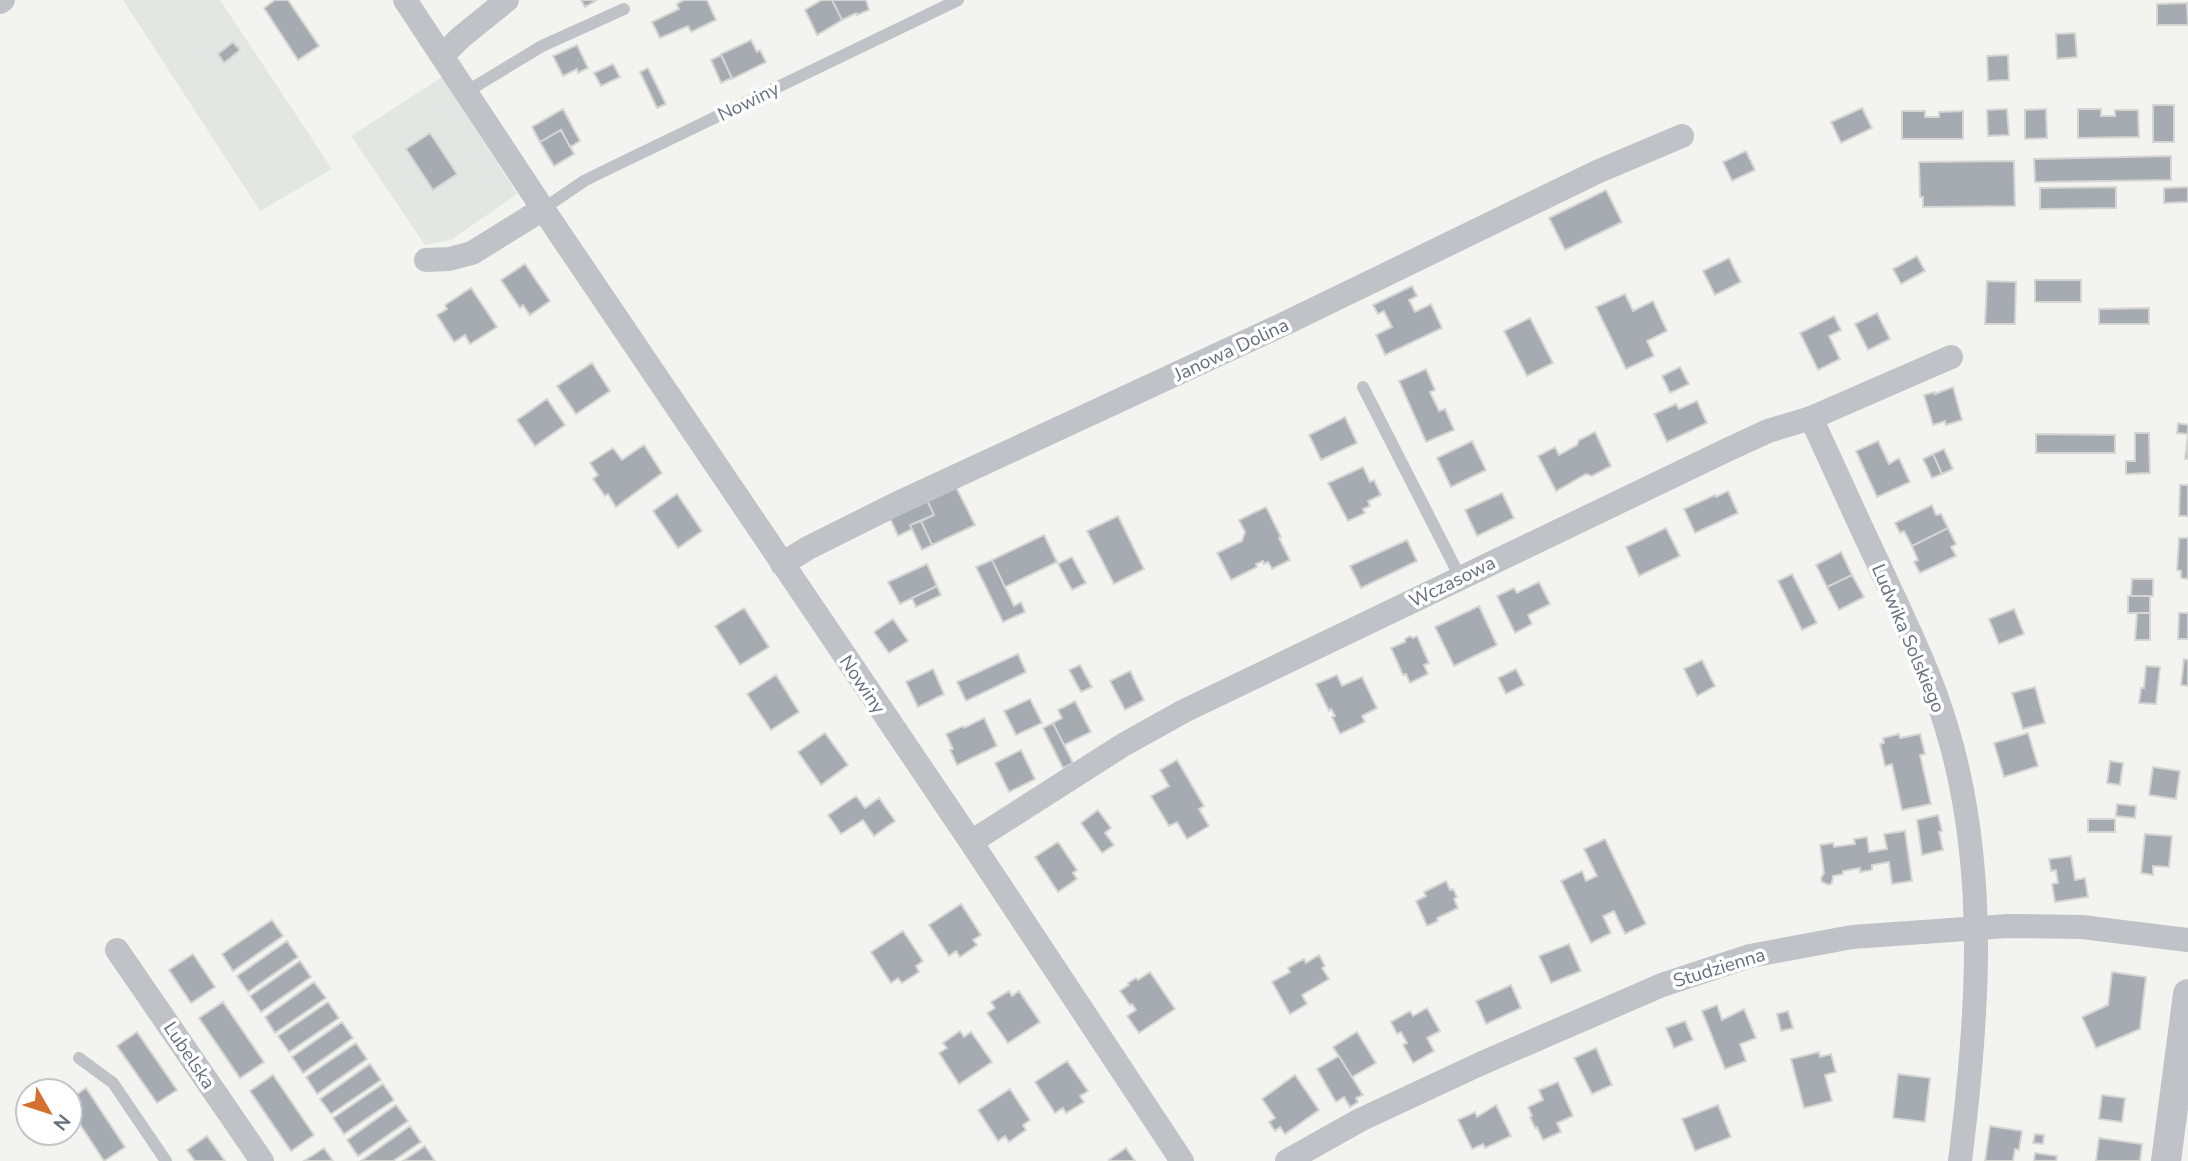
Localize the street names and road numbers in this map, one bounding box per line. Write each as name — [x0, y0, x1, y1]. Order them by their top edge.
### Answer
street label: Nowiny — [713, 76, 784, 128]
street label: Janowa Dolina — [1169, 312, 1293, 388]
street label: Wczasowa — [1405, 550, 1500, 614]
street label: Ludwika Solskiego — [1865, 560, 1951, 717]
street label: Nowiny — [833, 650, 891, 719]
street label: Studzienna — [1670, 942, 1769, 994]
street label: Lubelska — [157, 1017, 221, 1094]

